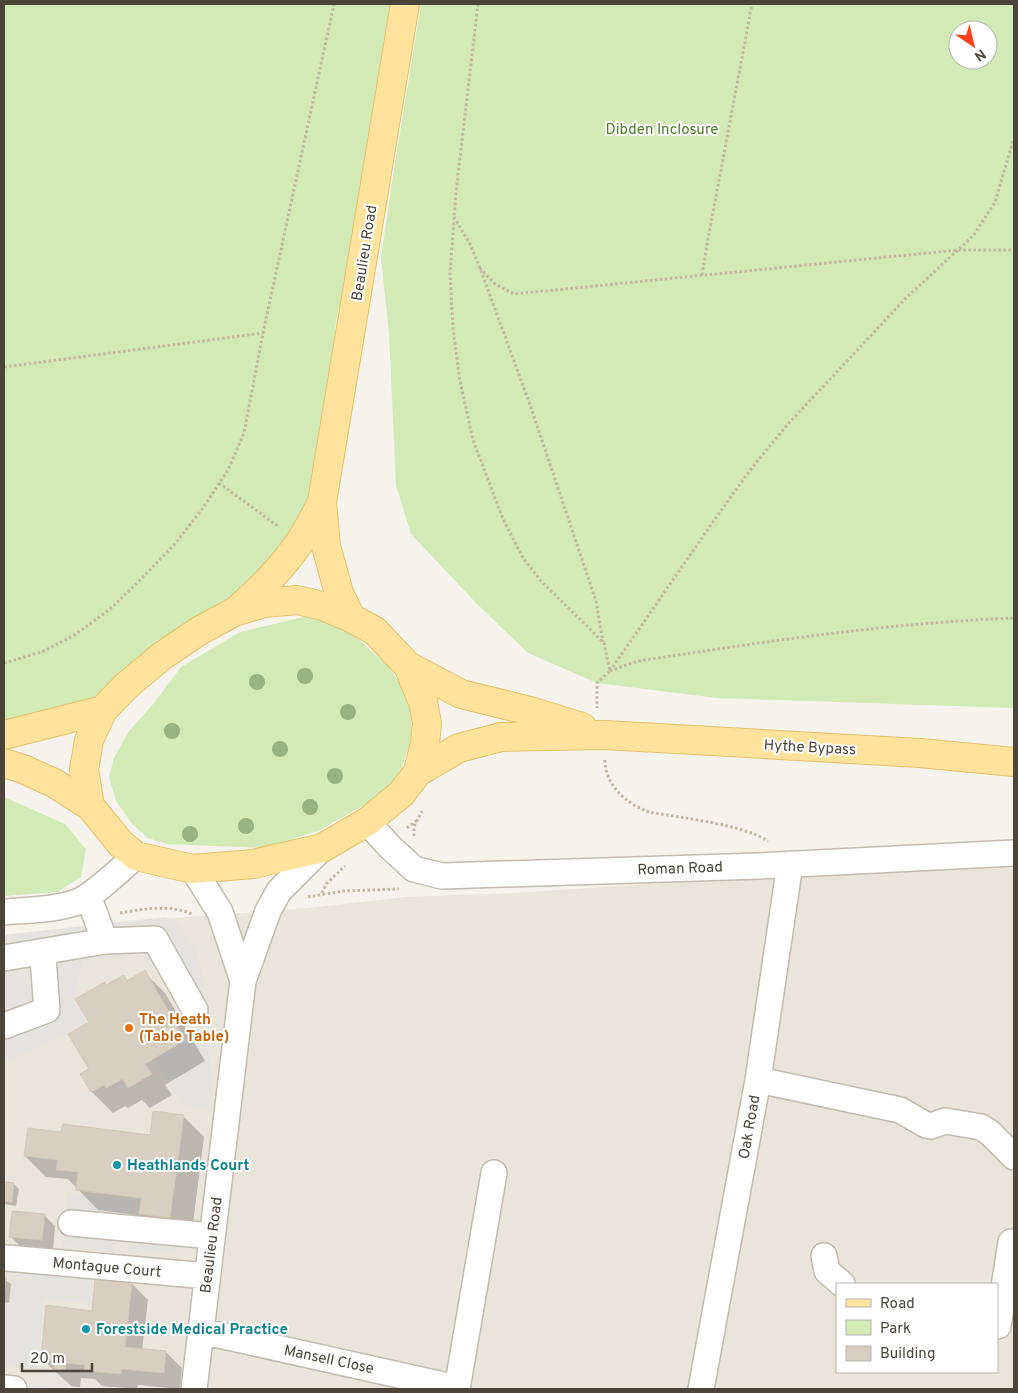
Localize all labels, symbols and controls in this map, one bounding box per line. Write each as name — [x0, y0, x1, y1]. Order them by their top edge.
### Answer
north arrow — [948, 20, 998, 70]
text: N — [971, 45, 989, 64]
park label: Dibden Inclosure — [606, 121, 718, 140]
street label: Beaulieu Road — [349, 204, 382, 303]
street label: Hythe Bypass — [763, 737, 857, 760]
street label: Roman Road — [637, 859, 723, 880]
place label: The Heath (Table Table) — [139, 1011, 229, 1047]
marker: The Heath (Table Table) — [123, 1022, 135, 1034]
street label: Oak Road — [735, 1094, 765, 1161]
place label: Heathlands Court — [127, 1157, 249, 1176]
marker: Heathlands Court — [111, 1159, 123, 1171]
street label: Beaulieu Road — [197, 1196, 228, 1294]
street label: Montague Court — [52, 1254, 162, 1283]
legend — [836, 1283, 998, 1373]
text: Road — [880, 1295, 915, 1314]
text: Park — [880, 1320, 911, 1339]
place label: Forestside Medical Practice — [96, 1321, 288, 1340]
marker: Forestside Medical Practice — [80, 1323, 92, 1335]
scale bar — [22, 1340, 92, 1372]
street label: Mansell Close — [282, 1342, 375, 1379]
text: Building — [880, 1345, 935, 1364]
text: 20 m — [30, 1350, 65, 1369]

